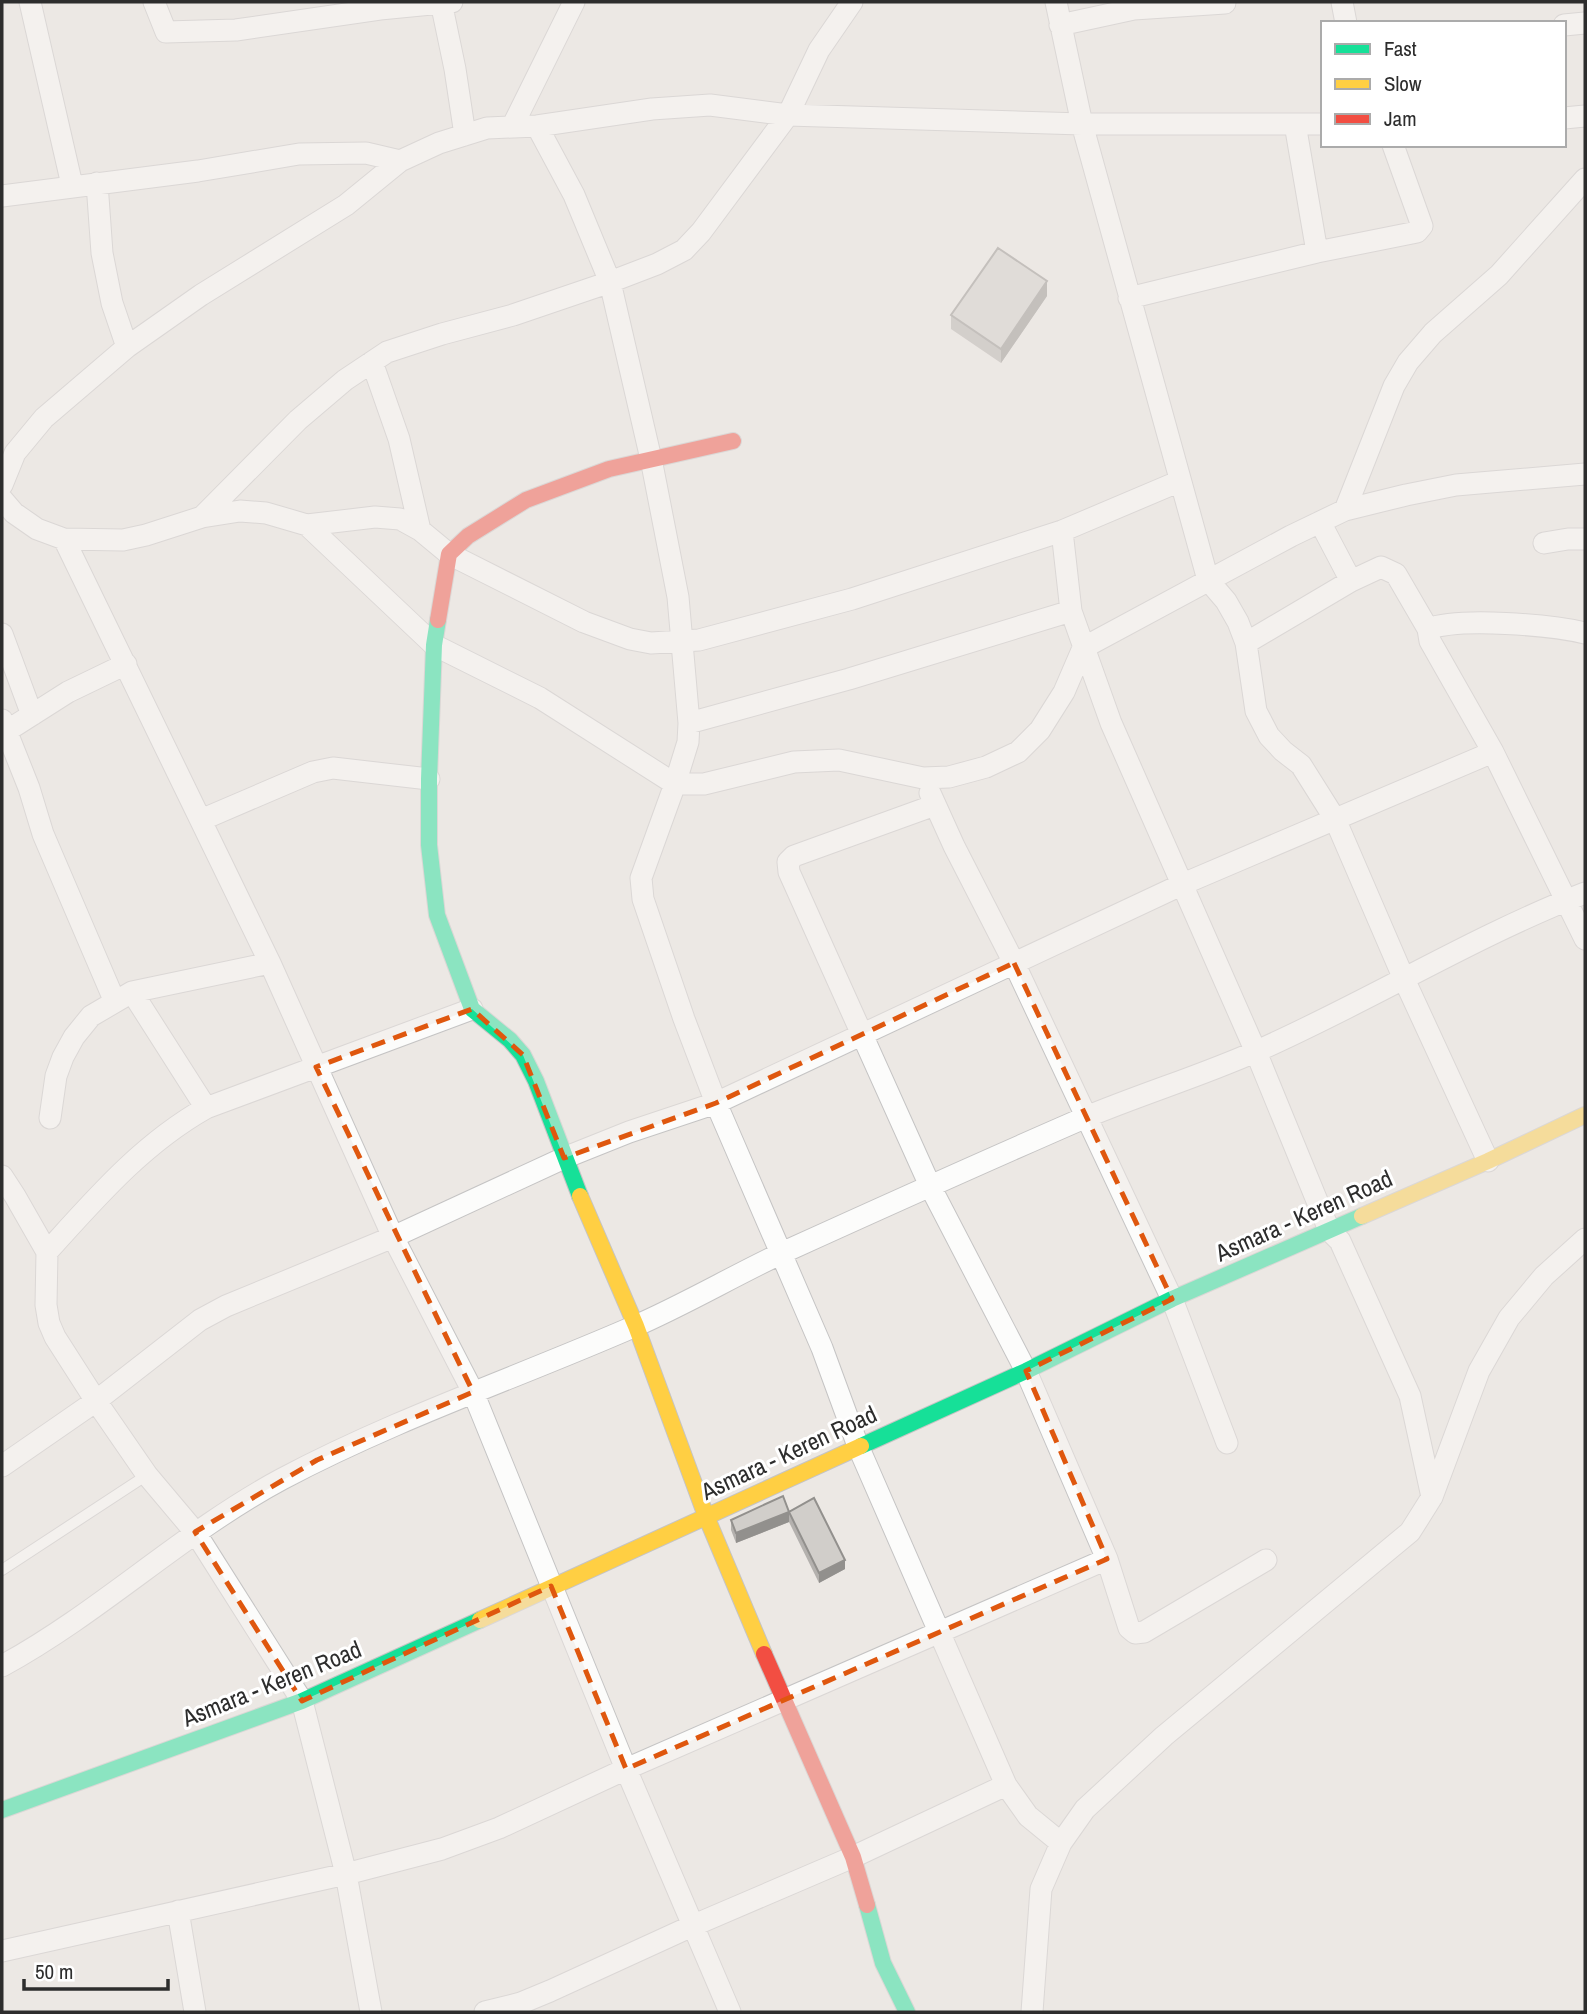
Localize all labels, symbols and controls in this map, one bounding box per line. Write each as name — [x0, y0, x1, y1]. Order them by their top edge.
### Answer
legend — [1321, 21, 1566, 147]
text: Fast — [1384, 34, 1417, 63]
text: Slow — [1384, 69, 1422, 98]
text: Jam — [1384, 104, 1417, 133]
street label: Asmara - Keren Road — [1209, 1162, 1397, 1269]
street label: Asmara - Keren Road — [695, 1397, 882, 1507]
street label: Asmara - Keren Road — [176, 1633, 366, 1734]
scale bar — [24, 1948, 168, 1992]
text: 50 m — [35, 1957, 73, 1986]

